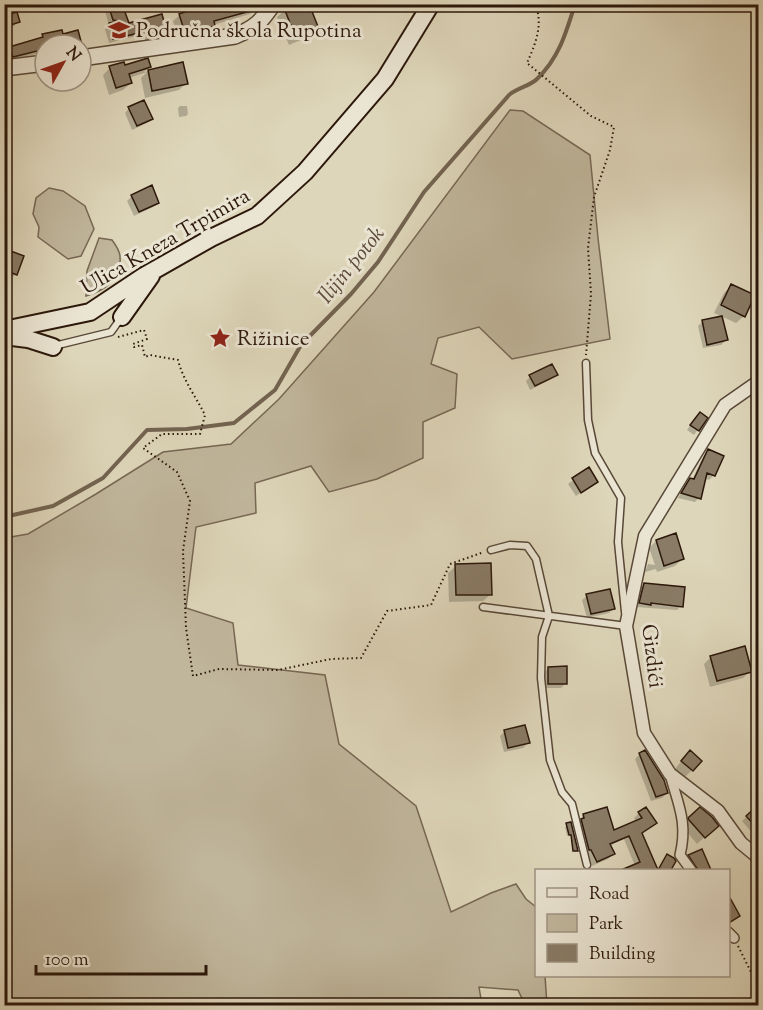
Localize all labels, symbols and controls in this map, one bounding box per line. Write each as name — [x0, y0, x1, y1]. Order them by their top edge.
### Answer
place label: Područna škola Rupotina — [136, 17, 362, 47]
school or university icon: Područna škola Rupotina — [107, 18, 131, 42]
north arrow — [33, 33, 93, 93]
text: N — [60, 43, 86, 67]
street label: Ulica Kneza Trpimira — [76, 182, 256, 303]
water label: Ilijin potok — [311, 220, 394, 311]
place label: Rižinice — [237, 325, 310, 355]
place icon: Rižinice — [208, 326, 232, 350]
street label: Gizdići — [632, 623, 670, 690]
legend — [535, 869, 730, 977]
text: Road — [589, 882, 629, 908]
text: Park — [589, 912, 624, 938]
scale bar — [36, 938, 206, 976]
text: Building — [589, 942, 655, 968]
text: 100 m — [45, 948, 89, 974]

